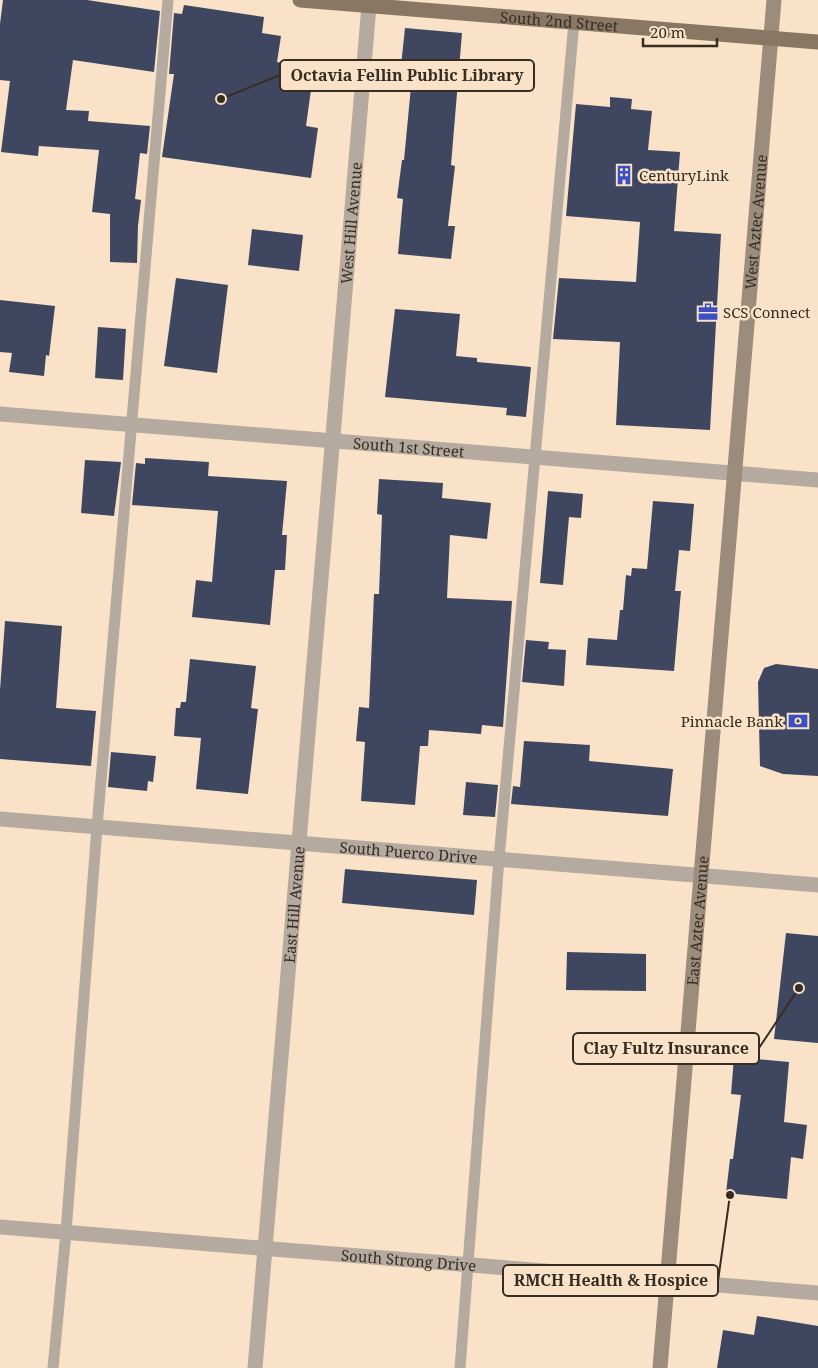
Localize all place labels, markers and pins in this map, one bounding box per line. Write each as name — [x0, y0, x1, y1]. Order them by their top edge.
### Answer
callout: Octavia Fellin Public Library — [280, 60, 534, 91]
building icon: CenturyLink — [613, 164, 635, 186]
place label: CenturyLink — [639, 165, 729, 185]
office icon: SCS Connect — [697, 301, 719, 323]
place label: SCS Connect — [723, 302, 810, 322]
bank icon: Pinnacle Bank — [787, 710, 809, 732]
place label: Pinnacle Bank — [681, 711, 783, 731]
callout: Clay Fultz Insurance — [573, 1033, 759, 1064]
callout: RMCH Health & Hospice — [503, 1265, 718, 1296]

